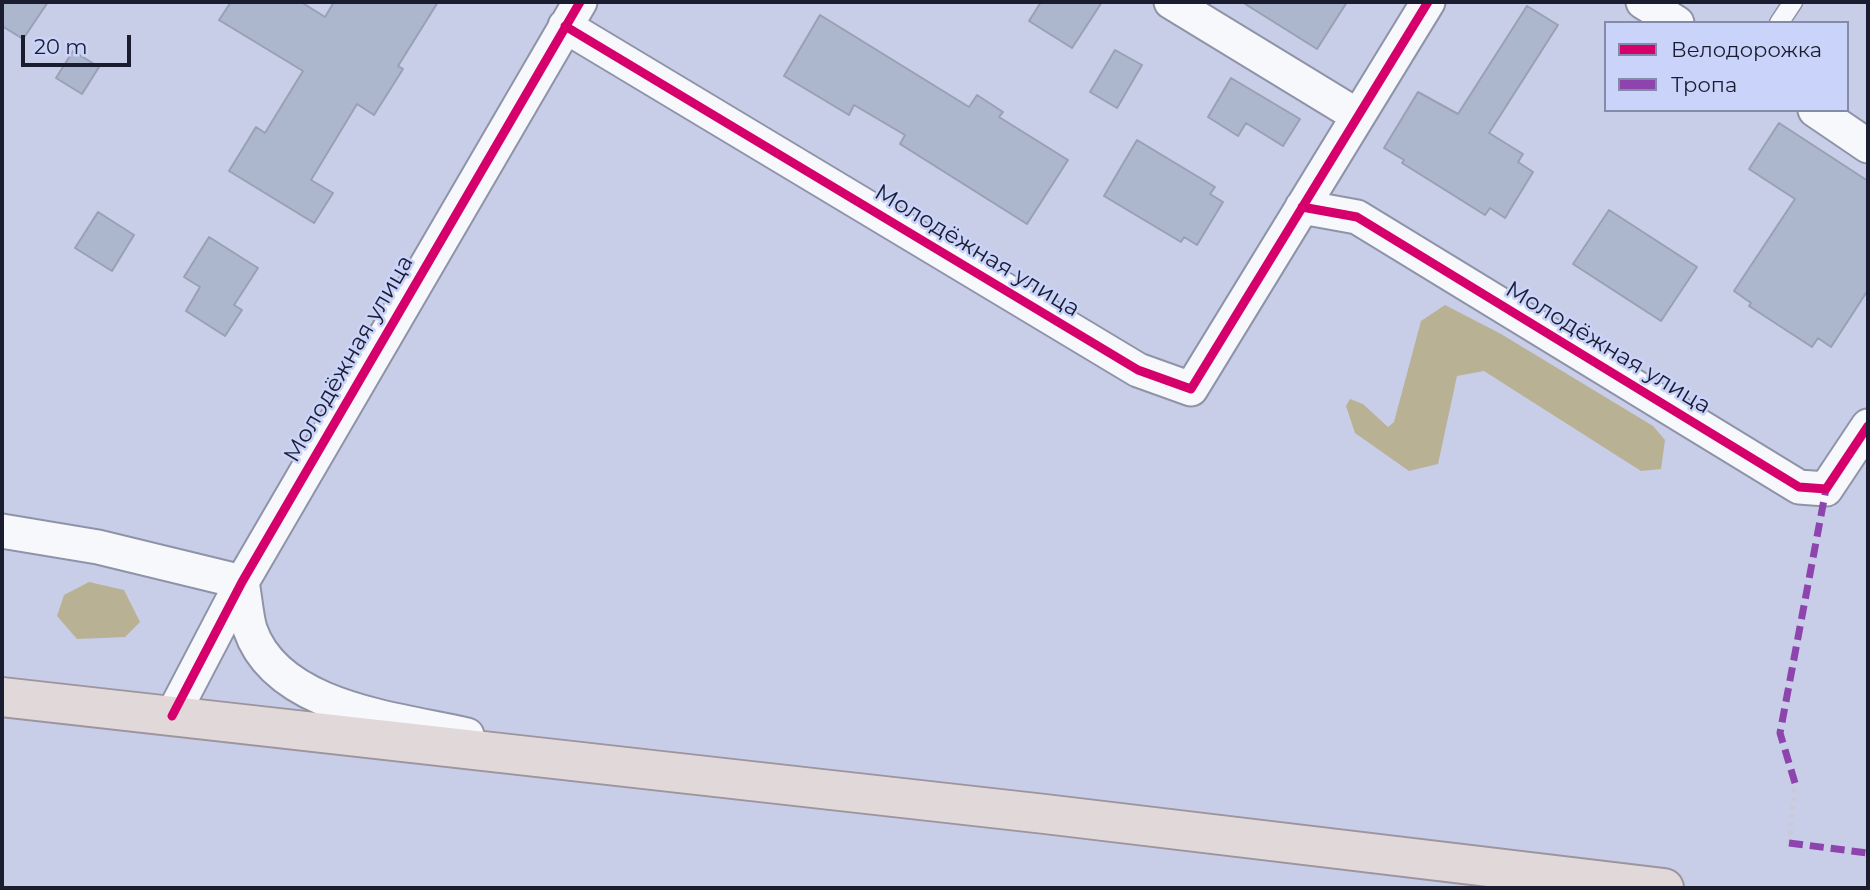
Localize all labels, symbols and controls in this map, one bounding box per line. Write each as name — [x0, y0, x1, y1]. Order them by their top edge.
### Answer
scale bar — [24, 21, 135, 65]
legend — [1604, 21, 1849, 112]
text: 20 m — [34, 34, 88, 59]
text: Велодорожка — [1671, 37, 1822, 62]
text: Тропа — [1671, 72, 1737, 97]
street label: Молодёжная улица — [869, 179, 1085, 323]
street label: Молодёжная улица — [278, 251, 420, 467]
street label: Молодёжная улица — [1500, 276, 1716, 420]

